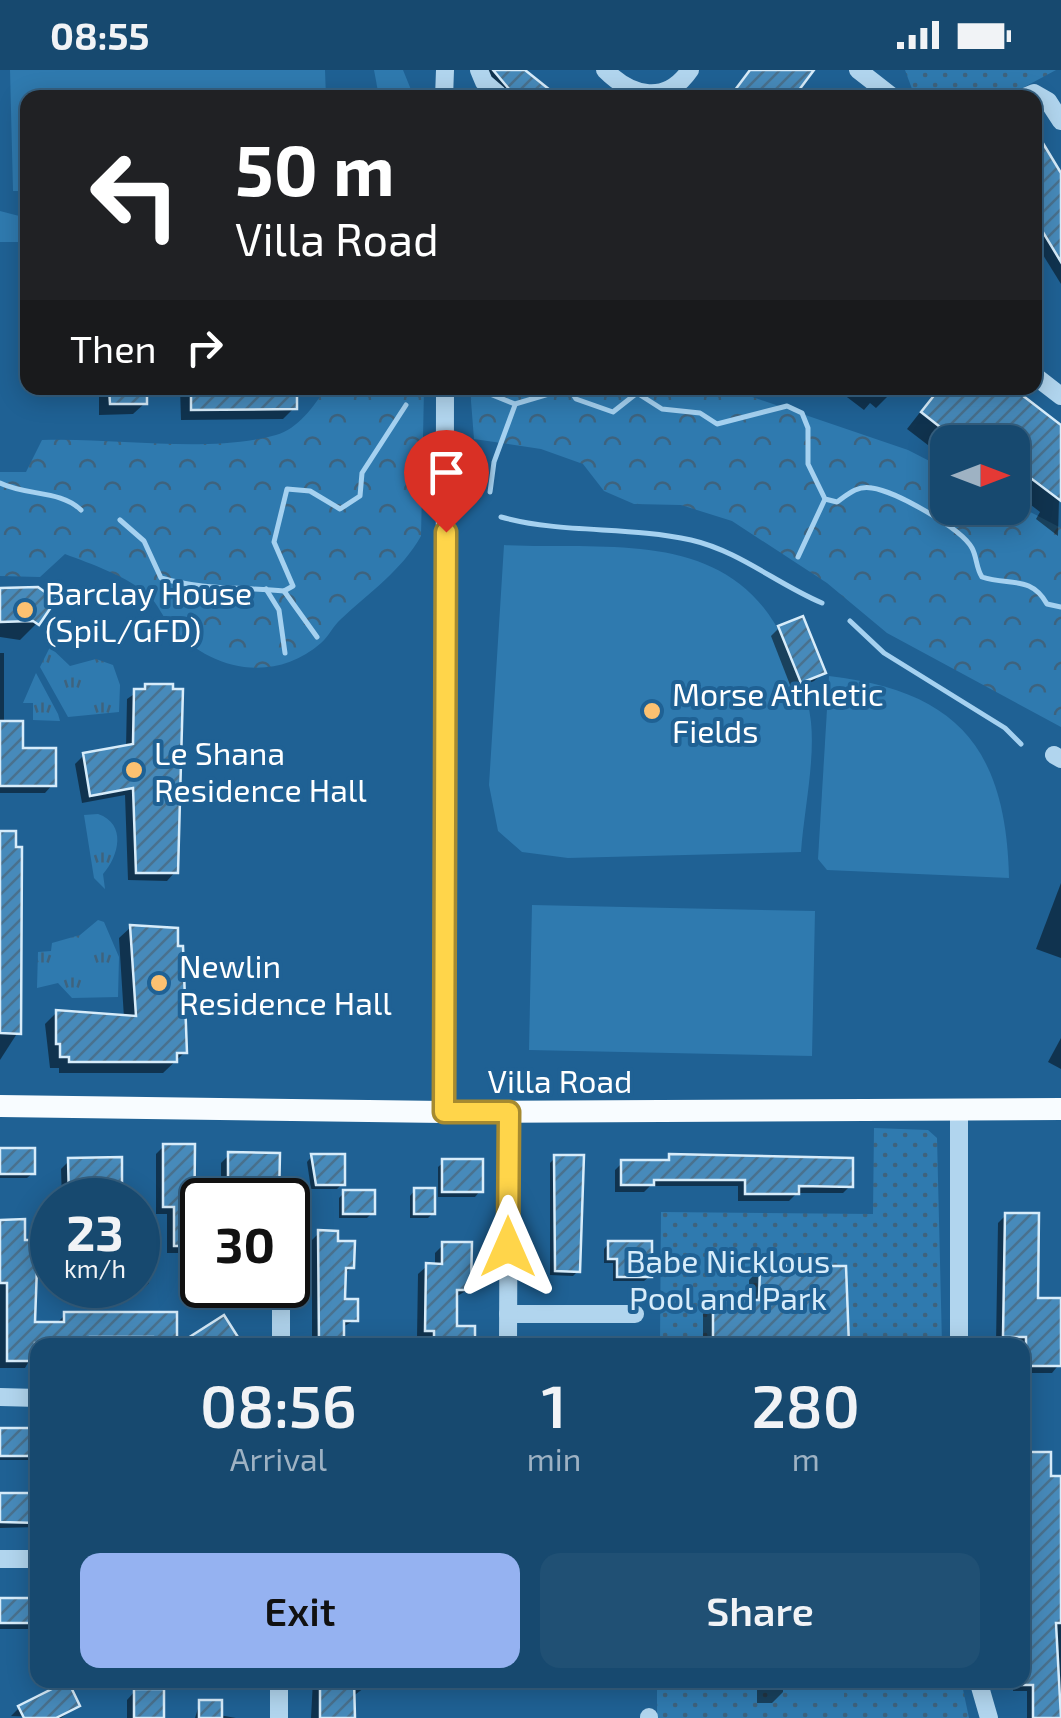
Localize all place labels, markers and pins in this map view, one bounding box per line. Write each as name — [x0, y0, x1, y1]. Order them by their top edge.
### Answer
pin — [404, 430, 489, 533]
place label: Barclay House (SpiL/GFD) — [45, 573, 252, 648]
marker: Barclay House (SpiL/GFD) — [14, 599, 36, 621]
place label: Morse Athletic Fields — [672, 674, 884, 749]
marker: Morse Athletic Fields — [641, 700, 663, 722]
place label: Le Shana Residence Hall — [154, 733, 367, 808]
marker: Le Shana Residence Hall — [123, 759, 145, 781]
place label: Newlin Residence Hall — [179, 946, 392, 1021]
marker: Newlin Residence Hall — [148, 972, 170, 994]

